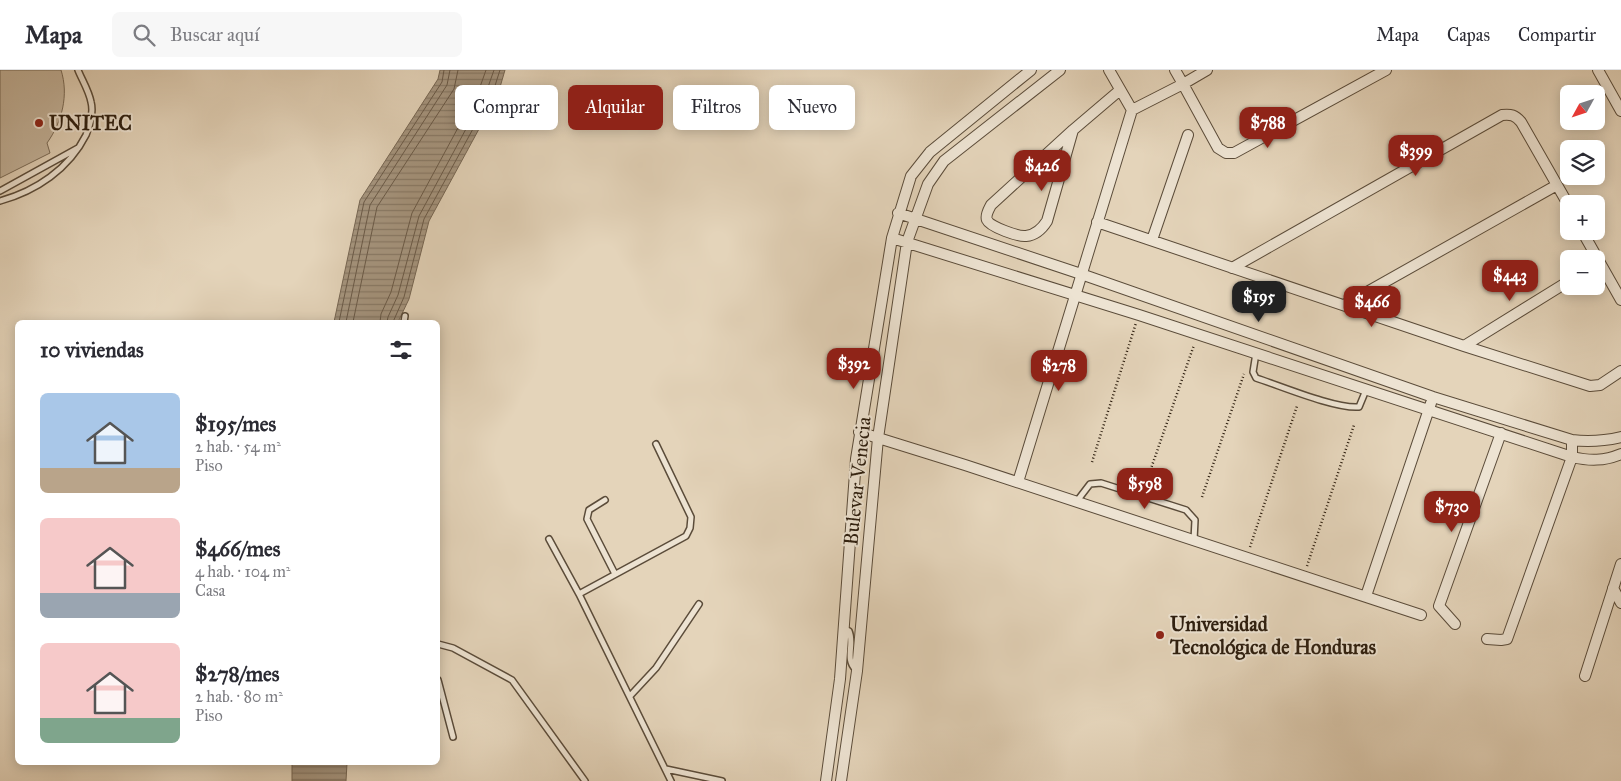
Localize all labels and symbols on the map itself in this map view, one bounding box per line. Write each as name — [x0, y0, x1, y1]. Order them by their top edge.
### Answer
north arrow — [1560, 85, 1605, 130]
pin: $788 — [1238, 106, 1298, 149]
place label: UNITEC — [49, 111, 132, 135]
marker: UNITEC — [33, 117, 45, 129]
pin: $399 — [1386, 134, 1446, 177]
pin: $426 — [1012, 150, 1072, 192]
pin: $443 — [1480, 260, 1540, 302]
pin: $195 — [1229, 280, 1289, 323]
pin: $466 — [1342, 286, 1402, 328]
pin: $392 — [824, 348, 884, 390]
pin: $278 — [1029, 350, 1089, 392]
street label: Bulevar Venecia — [838, 415, 876, 547]
pin: $598 — [1115, 468, 1175, 510]
pin: $730 — [1422, 490, 1482, 533]
place label: Universidad Tecnológica de Honduras — [1169, 612, 1377, 660]
marker: Universidad Tecnológica de Honduras — [1154, 629, 1166, 641]

